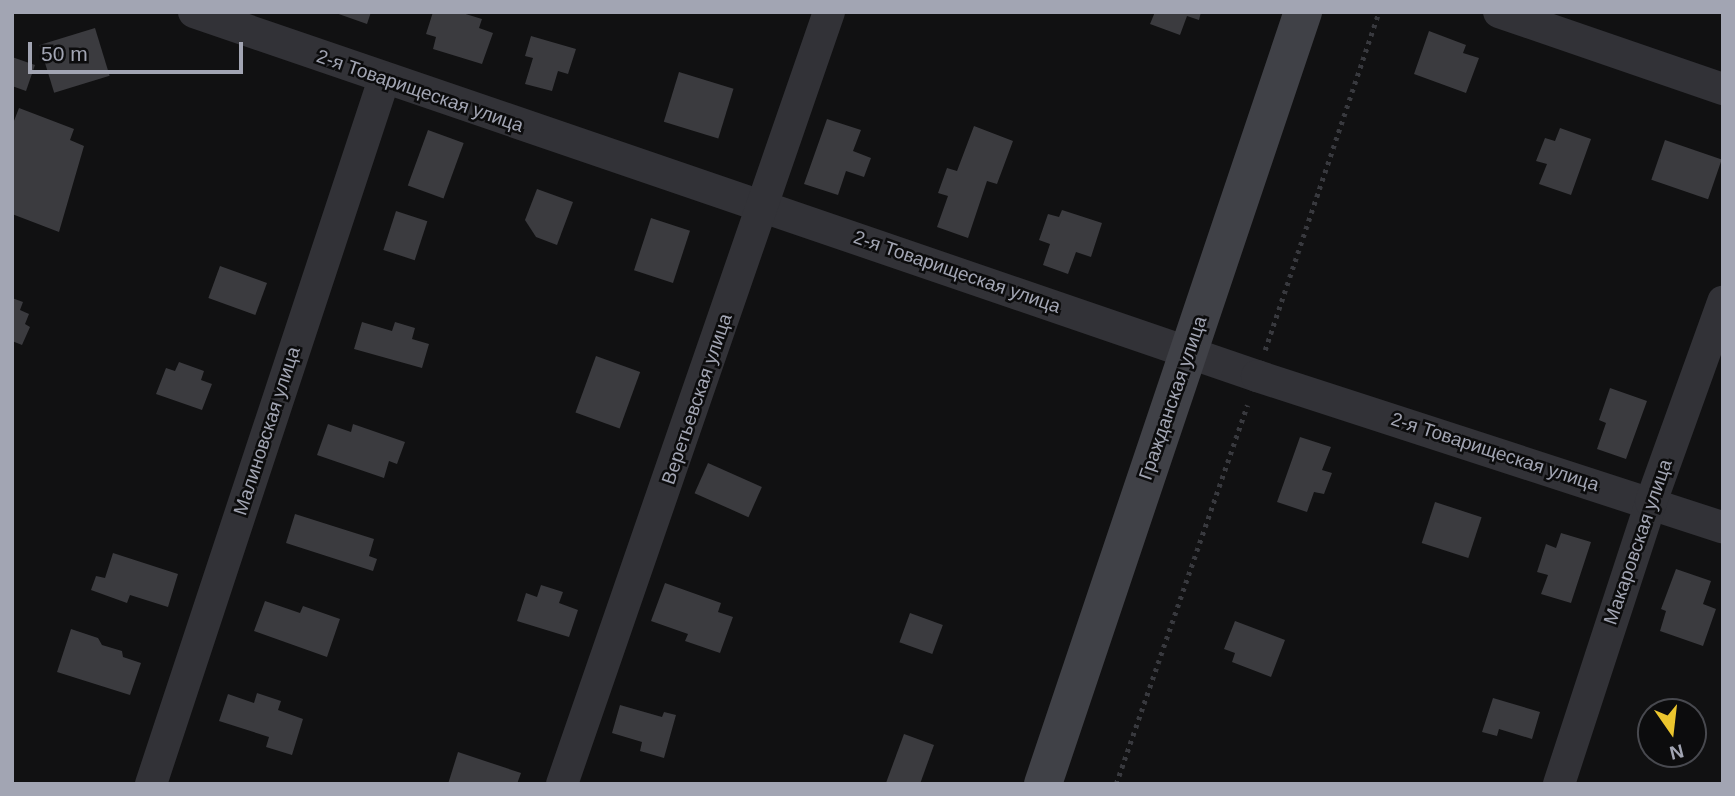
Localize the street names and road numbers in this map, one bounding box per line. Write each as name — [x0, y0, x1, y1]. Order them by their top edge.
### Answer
street label: 2-я Товарищеская улица — [314, 45, 526, 137]
street label: 2-я Товарищеская улица — [851, 226, 1063, 318]
street label: Веретьевская улица — [657, 310, 737, 488]
street label: Гражданская улица — [1134, 313, 1212, 483]
street label: Малиновская улица — [229, 344, 305, 518]
street label: 2-я Товарищеская улица — [1388, 408, 1602, 496]
street label: Макаровская улица — [1599, 456, 1677, 628]

